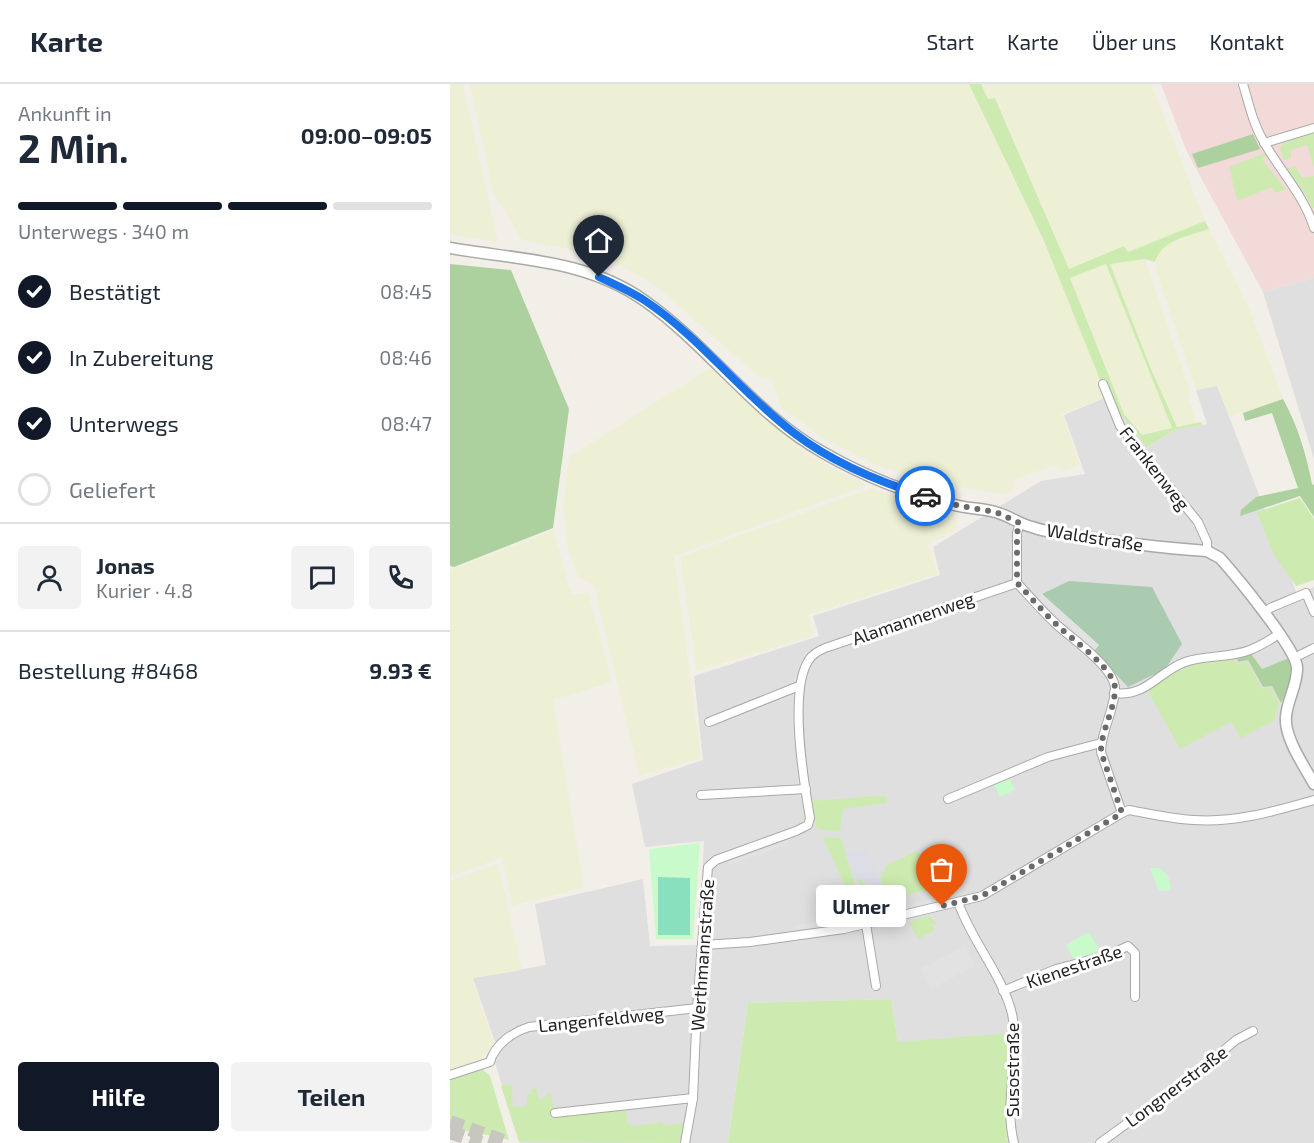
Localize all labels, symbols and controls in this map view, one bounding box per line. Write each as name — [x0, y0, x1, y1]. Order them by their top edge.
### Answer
text: Karte — [30, 24, 103, 58]
text: Start — [927, 29, 974, 54]
text: Karte — [1007, 29, 1059, 54]
text: Über uns — [1092, 29, 1177, 54]
text: Kontakt — [1210, 29, 1284, 54]
text: Ankunft in — [18, 101, 112, 125]
text: 09:00–09:05 — [301, 122, 432, 148]
text: 2 Min. — [18, 124, 129, 171]
pin — [573, 215, 624, 277]
text: Unterwegs · 340 m — [18, 219, 189, 243]
icon: home — [582, 224, 615, 257]
icon: check — [18, 275, 51, 308]
text: Bestätigt — [69, 278, 161, 304]
text: 08:45 — [380, 279, 432, 303]
icon: check — [18, 341, 51, 374]
text: In Zubereitung — [69, 344, 214, 370]
text: 08:46 — [379, 345, 432, 369]
icon: check — [18, 407, 51, 440]
text: Unterwegs — [69, 410, 179, 436]
text: 08:47 — [381, 411, 432, 435]
street label: Frankenweg — [1115, 422, 1195, 514]
courier — [895, 466, 955, 526]
text: Geliefert — [69, 476, 156, 502]
icon: car — [909, 480, 942, 513]
street label: Waldstraße — [1045, 519, 1145, 555]
button: person — [18, 546, 81, 609]
button: chat — [291, 546, 354, 609]
button: phone — [369, 546, 432, 609]
text: Jonas — [96, 552, 155, 578]
text: Kurier · 4.8 — [96, 578, 193, 602]
street label: Alamannenweg — [849, 587, 977, 649]
text: Bestellung #8468 — [18, 657, 198, 683]
text: 9.93 € — [369, 657, 432, 683]
pin — [916, 844, 967, 906]
icon: bag — [925, 853, 958, 886]
street label: Werthmannstraße — [686, 878, 718, 1032]
callout: Ulmer — [816, 885, 906, 927]
text: Ulmer — [832, 894, 890, 918]
street label: Kienestraße — [1023, 939, 1125, 993]
street label: Langenfeldweg — [537, 1001, 665, 1037]
street label: Susostraße — [1001, 1023, 1023, 1117]
street label: Longnerstraße — [1121, 1040, 1231, 1132]
button: Hilfe — [18, 1062, 219, 1131]
button: Teilen — [231, 1062, 432, 1131]

